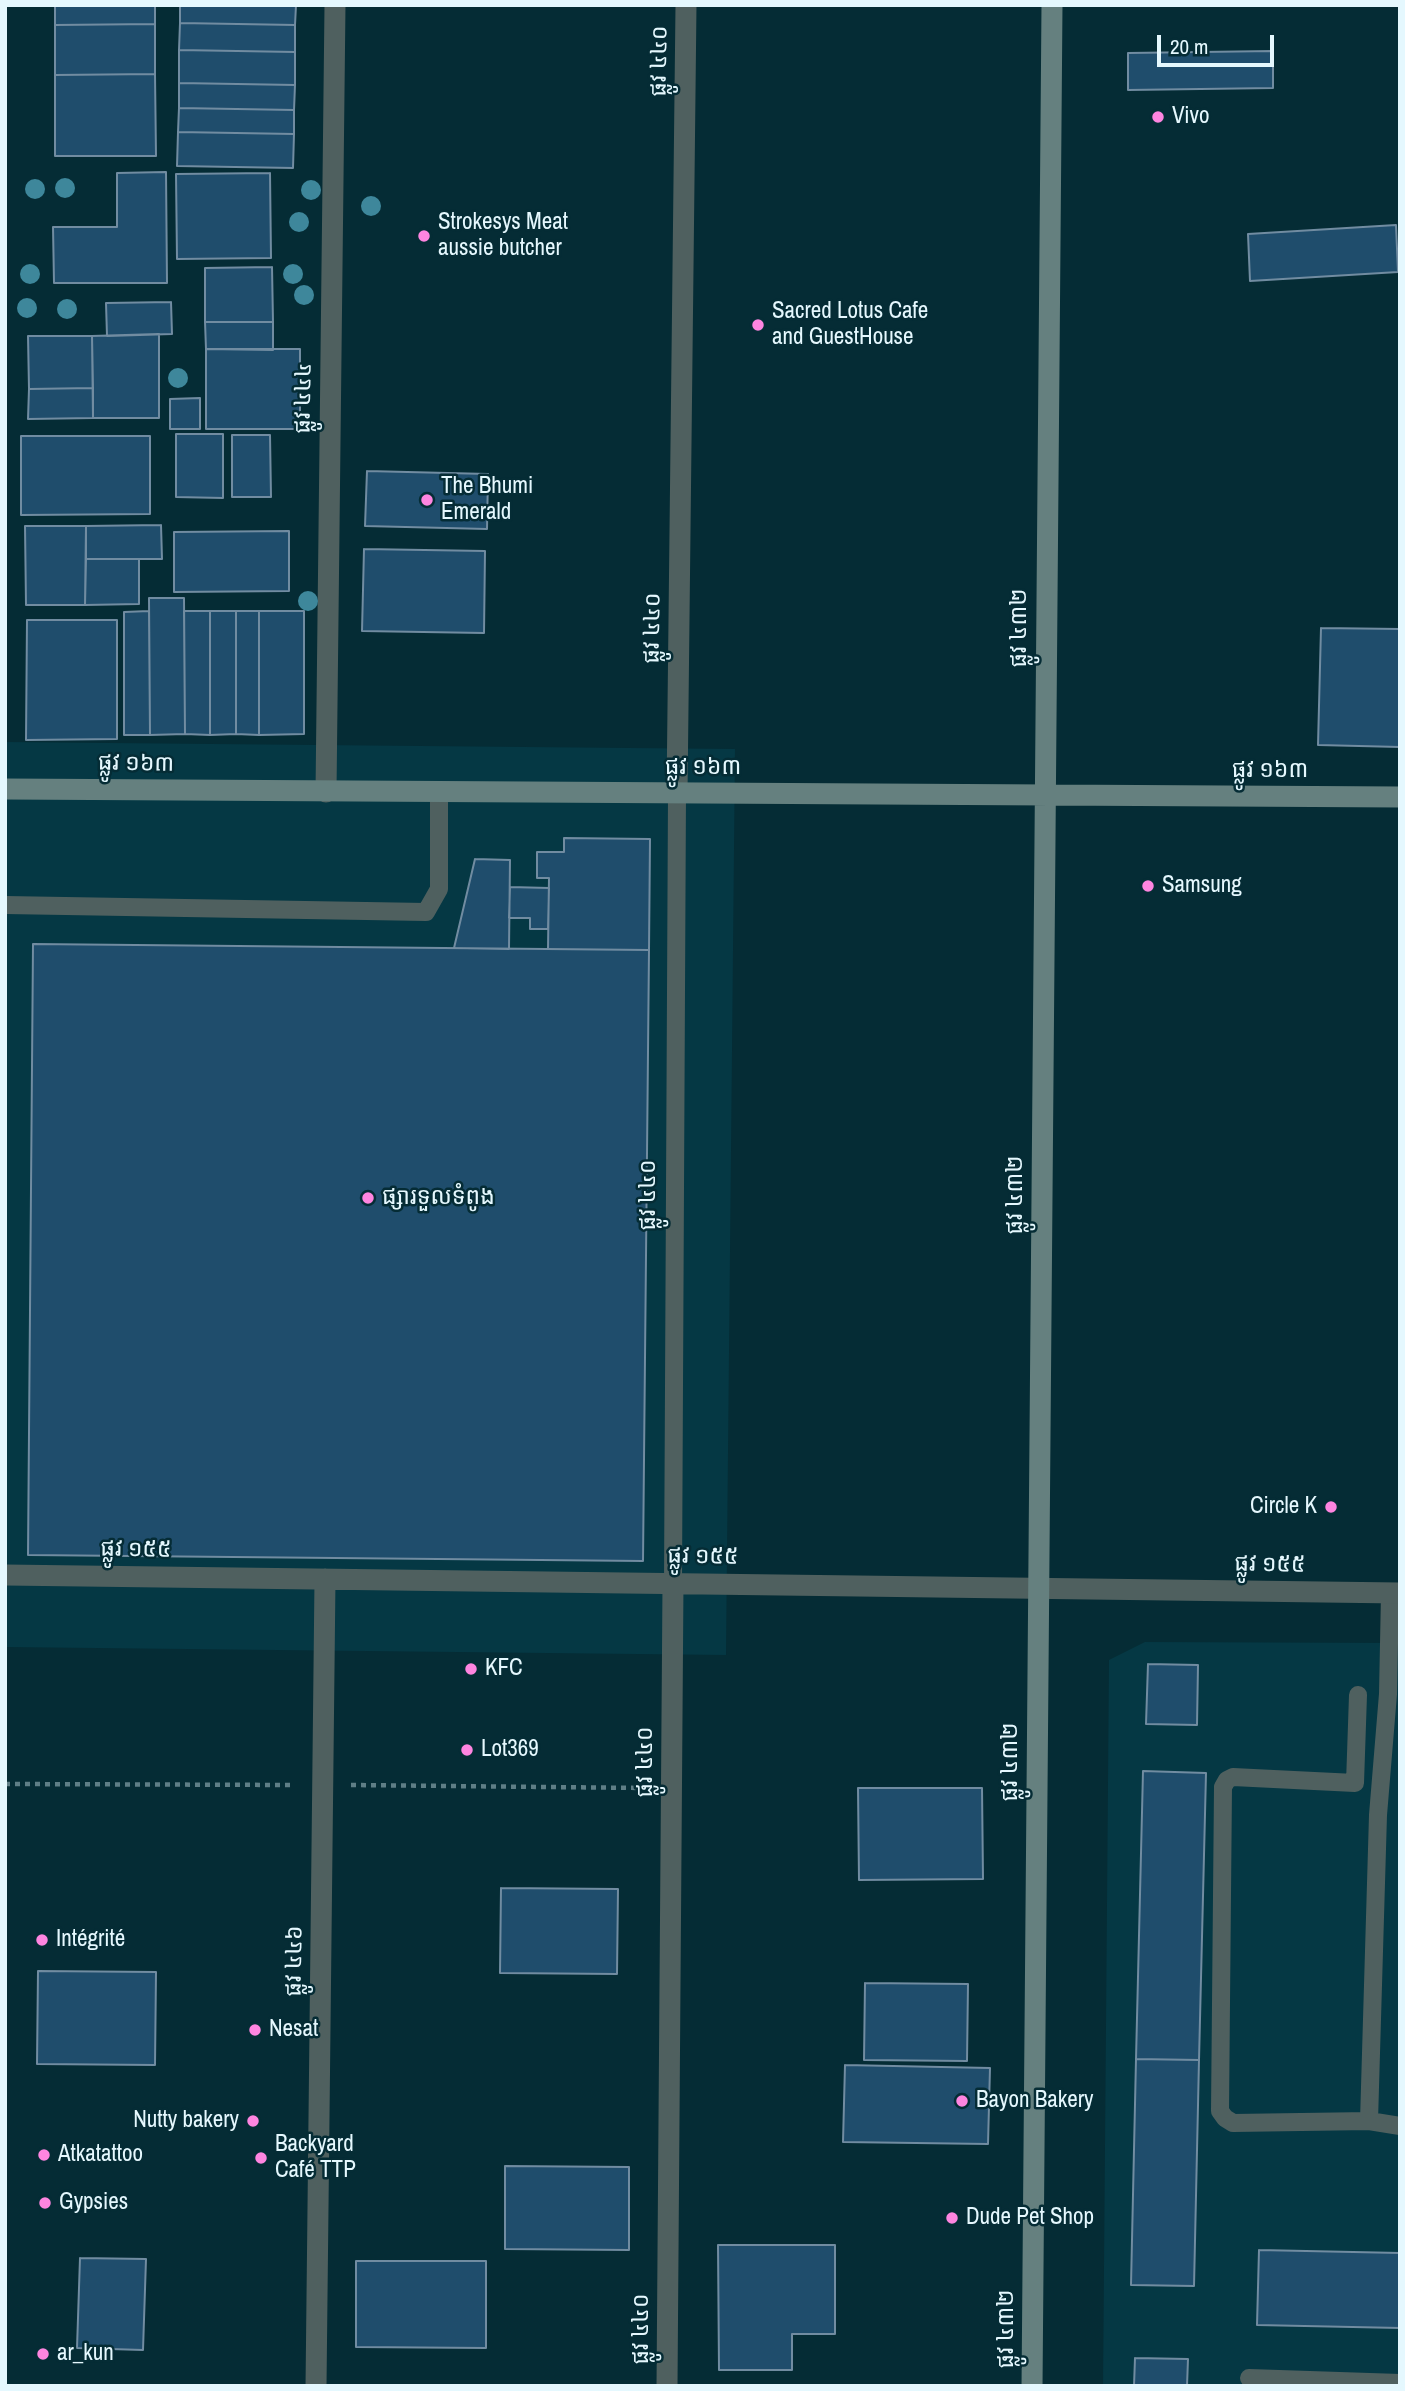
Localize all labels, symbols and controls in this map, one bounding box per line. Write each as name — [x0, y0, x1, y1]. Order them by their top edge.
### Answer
scale bar — [1160, 21, 1277, 65]
street label: ផ្លូវ ៤៤០ — [646, 25, 674, 97]
text: 20 m — [1170, 32, 1208, 61]
place label: Vivo — [1172, 103, 1209, 131]
marker: Vivo — [1150, 109, 1166, 125]
place label: Strokesys Meat aussie butcher — [438, 209, 568, 263]
marker: Strokesys Meat aussie butcher — [416, 228, 432, 244]
place label: Sacred Lotus Cafe and GuestHouse — [772, 298, 928, 352]
marker: Sacred Lotus Cafe and GuestHouse — [750, 317, 766, 333]
street label: ផ្លូវ ៤៤៤ — [290, 362, 318, 434]
place label: The Bhumi Emerald — [441, 473, 533, 527]
marker: The Bhumi Emerald — [419, 492, 435, 508]
street label: ផ្លូវ ៤៣២ — [1006, 588, 1034, 668]
street label: ផ្លូវ ៤៤០ — [639, 592, 667, 664]
street label: ផ្លូវ ១៦៣ — [98, 750, 174, 778]
street label: ផ្លូវ ១៦៣ — [665, 754, 741, 782]
street label: ផ្លូវ ១៦៣ — [1232, 757, 1308, 785]
place label: Samsung — [1162, 872, 1242, 900]
marker: Samsung — [1140, 878, 1156, 894]
street label: ផ្លូវ ៤៣២ — [1002, 1155, 1030, 1235]
street label: ផ្លូវ ៤៤០ — [635, 1159, 663, 1231]
place label: ផ្សារទួលទំពូង — [382, 1184, 495, 1212]
marker: ផ្សារទួលទំពូង — [360, 1190, 376, 1206]
place label: Circle K — [1250, 1493, 1317, 1521]
marker: Circle K — [1323, 1499, 1339, 1515]
street label: ផ្លូវ ១៥៥ — [100, 1536, 172, 1564]
street label: ផ្លូវ ១៥៥ — [667, 1543, 739, 1571]
street label: ផ្លូវ ១៥៥ — [1234, 1551, 1306, 1579]
place label: KFC — [485, 1655, 523, 1683]
marker: KFC — [463, 1661, 479, 1677]
street label: ផ្លូវ ៤៣២ — [997, 1722, 1025, 1802]
street label: ផ្លូវ ៤៤០ — [632, 1726, 660, 1798]
place label: Lot369 — [481, 1736, 539, 1764]
marker: Lot369 — [459, 1742, 475, 1758]
street label: ផ្លូវ ៤៤៦ — [281, 1925, 309, 1997]
place label: Intégrité — [56, 1926, 125, 1954]
marker: Intégrité — [34, 1932, 50, 1948]
place label: Nesat — [269, 2016, 318, 2044]
marker: Nesat — [247, 2022, 263, 2038]
place label: Bayon Bakery — [976, 2087, 1093, 2115]
marker: Bayon Bakery — [954, 2093, 970, 2109]
place label: Nutty bakery — [133, 2107, 239, 2135]
marker: Nutty bakery — [245, 2113, 261, 2129]
place label: Backyard Café TTP — [275, 2131, 356, 2185]
place label: Atkatattoo — [58, 2141, 143, 2169]
marker: Atkatattoo — [36, 2147, 52, 2163]
marker: Backyard Café TTP — [253, 2150, 269, 2166]
place label: Gypsies — [59, 2189, 128, 2217]
marker: Gypsies — [37, 2195, 53, 2211]
place label: Dude Pet Shop — [966, 2204, 1094, 2232]
marker: Dude Pet Shop — [944, 2210, 960, 2226]
street label: ផ្លូវ ៤៣២ — [993, 2289, 1021, 2369]
street label: ផ្លូវ ៤៤០ — [628, 2293, 656, 2365]
place label: ar_kun — [57, 2340, 114, 2368]
marker: ar_kun — [35, 2346, 51, 2362]

